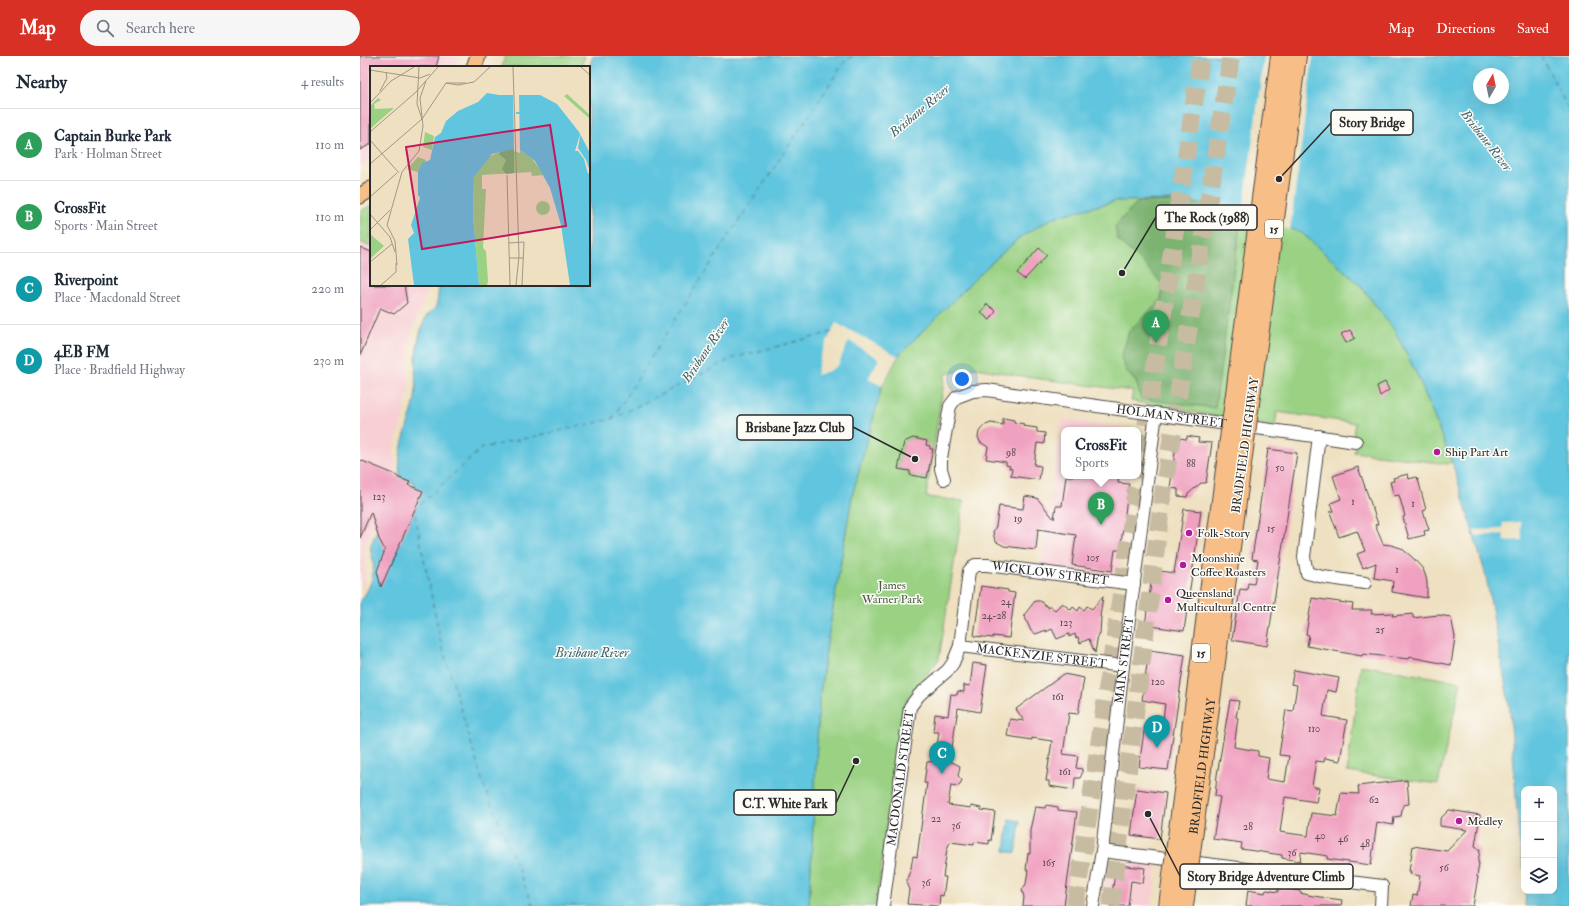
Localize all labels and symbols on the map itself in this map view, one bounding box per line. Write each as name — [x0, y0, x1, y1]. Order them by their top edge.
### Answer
inset map — [370, 66, 590, 286]
north arrow — [1473, 68, 1509, 104]
water label: Brisbane River — [886, 80, 954, 141]
water label: Brisbane River — [1457, 106, 1516, 175]
callout: Story Bridge — [1331, 110, 1413, 135]
text: Story Bridge — [1339, 115, 1405, 132]
callout: The Rock (1988) — [1156, 205, 1257, 230]
text: The Rock (1988) — [1164, 210, 1249, 226]
road number: 15 — [1265, 220, 1283, 238]
pin: A — [1143, 310, 1169, 343]
water label: Brisbane River — [678, 315, 734, 386]
your location — [952, 369, 972, 389]
street label: BRADFIELD HIGHWAY — [1229, 375, 1263, 514]
street label: HOLMAN STREET — [1115, 402, 1227, 432]
callout: Brisbane Jazz Club — [737, 415, 853, 440]
text: Brisbane Jazz Club — [745, 420, 845, 437]
place label: Ship Part Art — [1445, 445, 1508, 460]
house number: 98 — [1005, 447, 1016, 459]
marker: Ship Part Art — [1432, 447, 1442, 457]
house number: 88 — [1186, 458, 1196, 470]
house number: 50 — [1275, 462, 1285, 474]
house number: 123 — [373, 491, 385, 503]
pin: B — [1088, 492, 1114, 525]
house number: 1 — [1351, 496, 1355, 508]
house number: 1 — [1411, 498, 1415, 510]
house number: 19 — [1014, 513, 1022, 525]
house number: 15 — [1267, 523, 1276, 535]
place label: Folk-Story — [1197, 526, 1251, 541]
marker: Folk-Story — [1184, 528, 1194, 538]
place label: Moonshine Coffee Roasters — [1191, 551, 1266, 580]
house number: 105 — [1086, 552, 1100, 564]
street label: WICKLOW STREET — [990, 559, 1110, 589]
marker: Moonshine Coffee Roasters — [1178, 560, 1188, 570]
house number: 1 — [1395, 564, 1399, 576]
park label: James Warner Park — [861, 578, 923, 607]
place label: Queensland Multicultural Centre — [1176, 586, 1276, 615]
marker: Queensland Multicultural Centre — [1163, 595, 1173, 605]
house number: 24 — [1001, 596, 1012, 608]
house number: 24-28 — [982, 610, 1007, 622]
street label: MAIN STREET — [1112, 615, 1137, 704]
house number: 123 — [1060, 617, 1072, 629]
house number: 25 — [1375, 624, 1385, 636]
street label: MACKENZIE STREET — [975, 641, 1107, 672]
road number: 15 — [1192, 644, 1210, 662]
water label: Brisbane River — [554, 645, 630, 661]
house number: 120 — [1151, 676, 1165, 688]
house number: 161 — [1052, 691, 1064, 703]
street label: BRADFIELD HIGHWAY — [1186, 696, 1219, 835]
street label: MACDONALD STREET — [884, 709, 917, 847]
pin: D — [1144, 715, 1170, 748]
house number: 110 — [1308, 723, 1320, 735]
pin: C — [929, 741, 955, 774]
house number: 161 — [1059, 766, 1071, 778]
callout: C.T. White Park — [734, 790, 836, 815]
house number: 62 — [1369, 794, 1379, 806]
text: C.T. White Park — [742, 796, 828, 812]
house number: 22 — [931, 813, 941, 825]
place label: Medley — [1467, 814, 1503, 829]
marker: Medley — [1454, 816, 1464, 826]
house number: 36 — [952, 820, 961, 832]
house number: 28 — [1243, 821, 1253, 833]
house number: 40 — [1315, 830, 1325, 842]
house number: 46 — [1338, 833, 1349, 845]
house number: 48 — [1360, 838, 1370, 850]
house number: 36 — [1288, 847, 1297, 859]
house number: 165 — [1043, 857, 1056, 869]
house number: 56 — [1439, 862, 1450, 874]
callout: Story Bridge Adventure Climb — [1180, 864, 1353, 889]
text: Story Bridge Adventure Climb — [1187, 869, 1345, 886]
house number: 36 — [922, 877, 931, 889]

